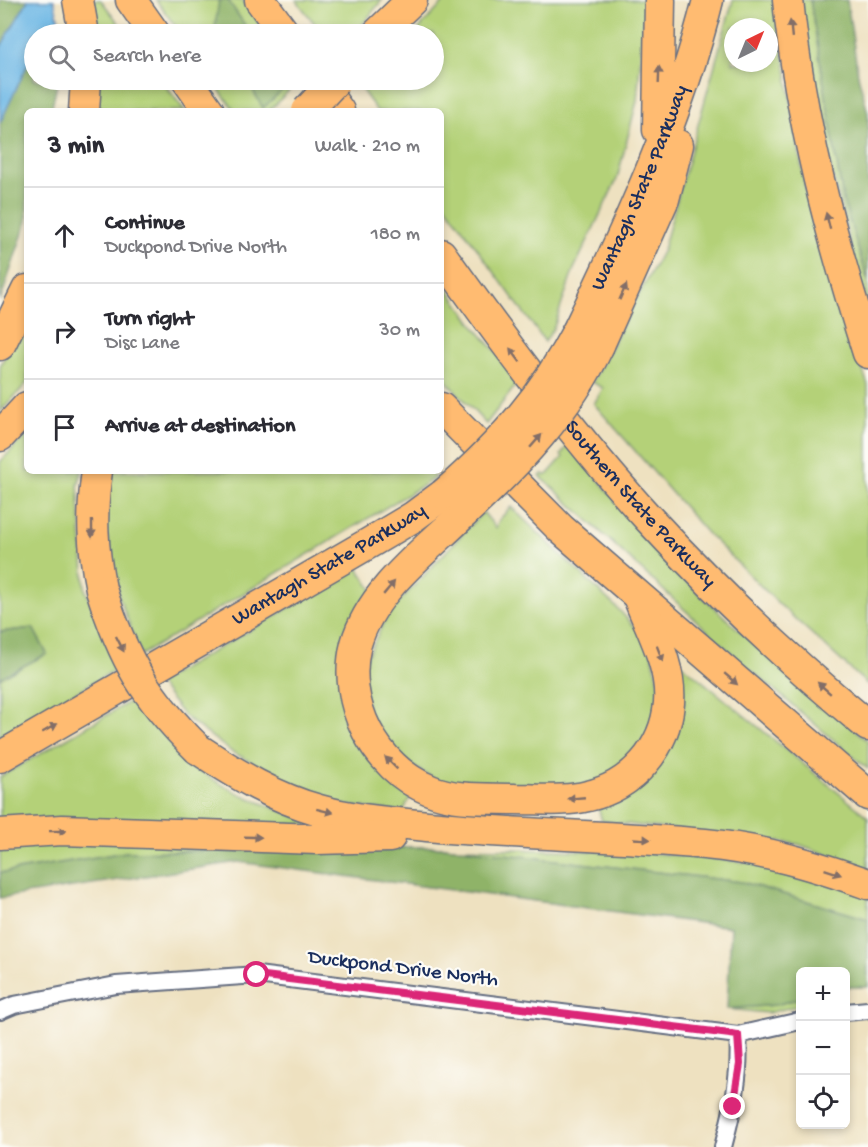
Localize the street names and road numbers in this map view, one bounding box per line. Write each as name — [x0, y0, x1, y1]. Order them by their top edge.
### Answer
street label: Wantagh State Parkway — [586, 82, 694, 295]
street label: Southern State Parkway — [558, 416, 721, 594]
street label: Wantagh State Parkway — [228, 499, 431, 632]
street label: Duckpond Drive North — [305, 946, 499, 994]

